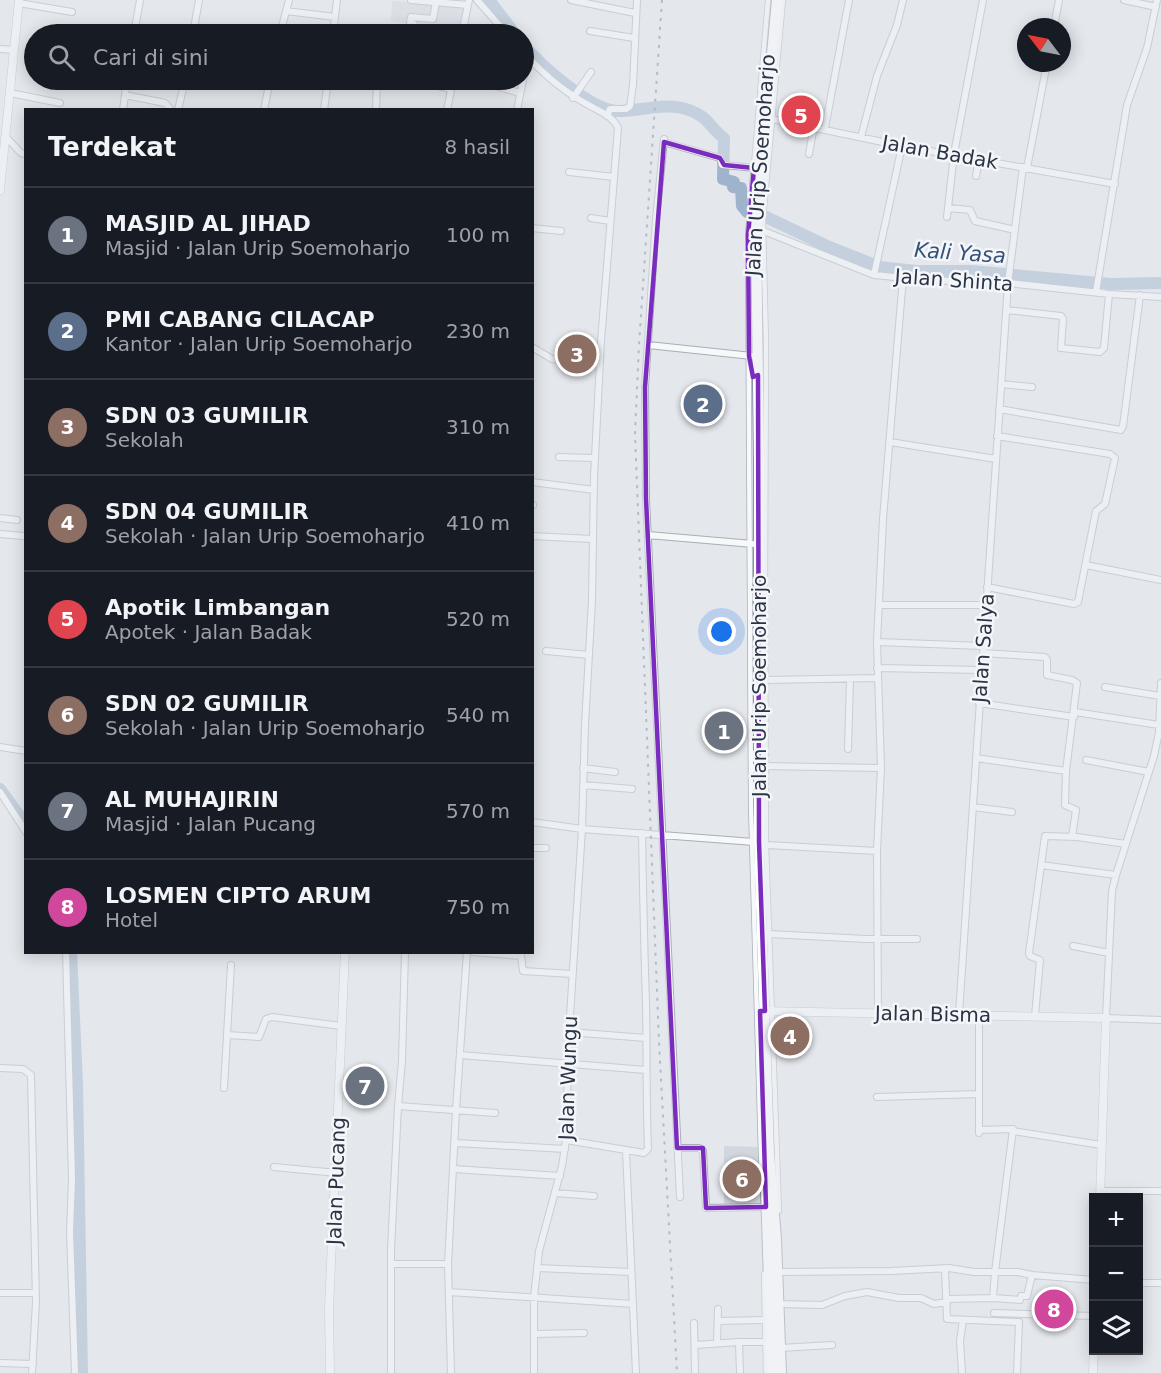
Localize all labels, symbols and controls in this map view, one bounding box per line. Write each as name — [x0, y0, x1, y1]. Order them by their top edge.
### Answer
north arrow — [1017, 18, 1071, 72]
search box — [24, 24, 534, 90]
icon: search — [45, 41, 78, 74]
text: Cari di sini — [93, 45, 209, 70]
street label: Jalan Urip Soemoharjo — [740, 53, 780, 279]
pin: 5 — [782, 92, 820, 138]
street label: Jalan Badak — [878, 130, 1000, 174]
text: Terdekat — [48, 132, 176, 162]
text: 8 hasil — [444, 135, 510, 159]
text: MASJID AL JIHAD — [105, 211, 311, 236]
text: 1 — [61, 223, 74, 247]
text: 100 m — [446, 223, 510, 247]
text: Masjid · Jalan Urip Soemoharjo — [105, 236, 410, 260]
water label: Kali Yasa — [913, 238, 1007, 268]
street label: Jalan Shinta — [892, 264, 1014, 296]
text: PMI CABANG CILACAP — [105, 307, 375, 332]
text: 2 — [61, 319, 74, 343]
text: 230 m — [446, 319, 510, 343]
text: Kantor · Jalan Urip Soemoharjo — [105, 332, 412, 356]
pin: 3 — [558, 332, 596, 376]
pin: 2 — [684, 382, 722, 426]
text: SDN 03 GUMILIR — [105, 403, 309, 428]
text: 3 — [61, 415, 74, 439]
text: 310 m — [446, 415, 510, 439]
text: Sekolah — [105, 428, 184, 452]
text: SDN 04 GUMILIR — [105, 499, 309, 524]
text: 4 — [61, 511, 74, 535]
text: 410 m — [446, 511, 510, 535]
text: Sekolah · Jalan Urip Soemoharjo — [105, 524, 425, 548]
street label: Jalan Urip Soemoharjo — [747, 575, 771, 799]
street label: Jalan Salya — [967, 592, 999, 706]
text: Apotik Limbangan — [105, 595, 330, 620]
text: 5 — [61, 607, 74, 631]
text: 520 m — [446, 607, 510, 631]
your location — [707, 617, 736, 646]
text: Apotek · Jalan Badak — [105, 620, 312, 644]
text: SDN 02 GUMILIR — [105, 691, 309, 716]
text: 6 — [61, 703, 74, 727]
text: 540 m — [446, 703, 510, 727]
pin: 1 — [704, 708, 744, 754]
text: Sekolah · Jalan Urip Soemoharjo — [105, 716, 425, 740]
text: AL MUHAJIRIN — [105, 787, 279, 812]
text: 7 — [61, 799, 74, 823]
text: 570 m — [446, 799, 510, 823]
text: Masjid · Jalan Pucang — [105, 812, 316, 836]
text: LOSMEN CIPTO ARUM — [105, 883, 371, 908]
text: 8 — [61, 895, 74, 919]
text: 750 m — [446, 895, 510, 919]
text: Hotel — [105, 908, 158, 932]
street label: Jalan Bisma — [873, 1001, 991, 1027]
pin: 4 — [770, 1014, 810, 1058]
street label: Jalan Wungu — [554, 1015, 582, 1143]
pin: 7 — [346, 1064, 385, 1108]
street label: Jalan Pucang — [322, 1117, 350, 1247]
pin: 6 — [722, 1156, 762, 1202]
map controls — [1089, 1193, 1143, 1355]
button: + — [1089, 1193, 1143, 1247]
button: − — [1089, 1247, 1143, 1301]
pin: 8 — [1034, 1286, 1074, 1332]
button: layers — [1089, 1301, 1143, 1355]

